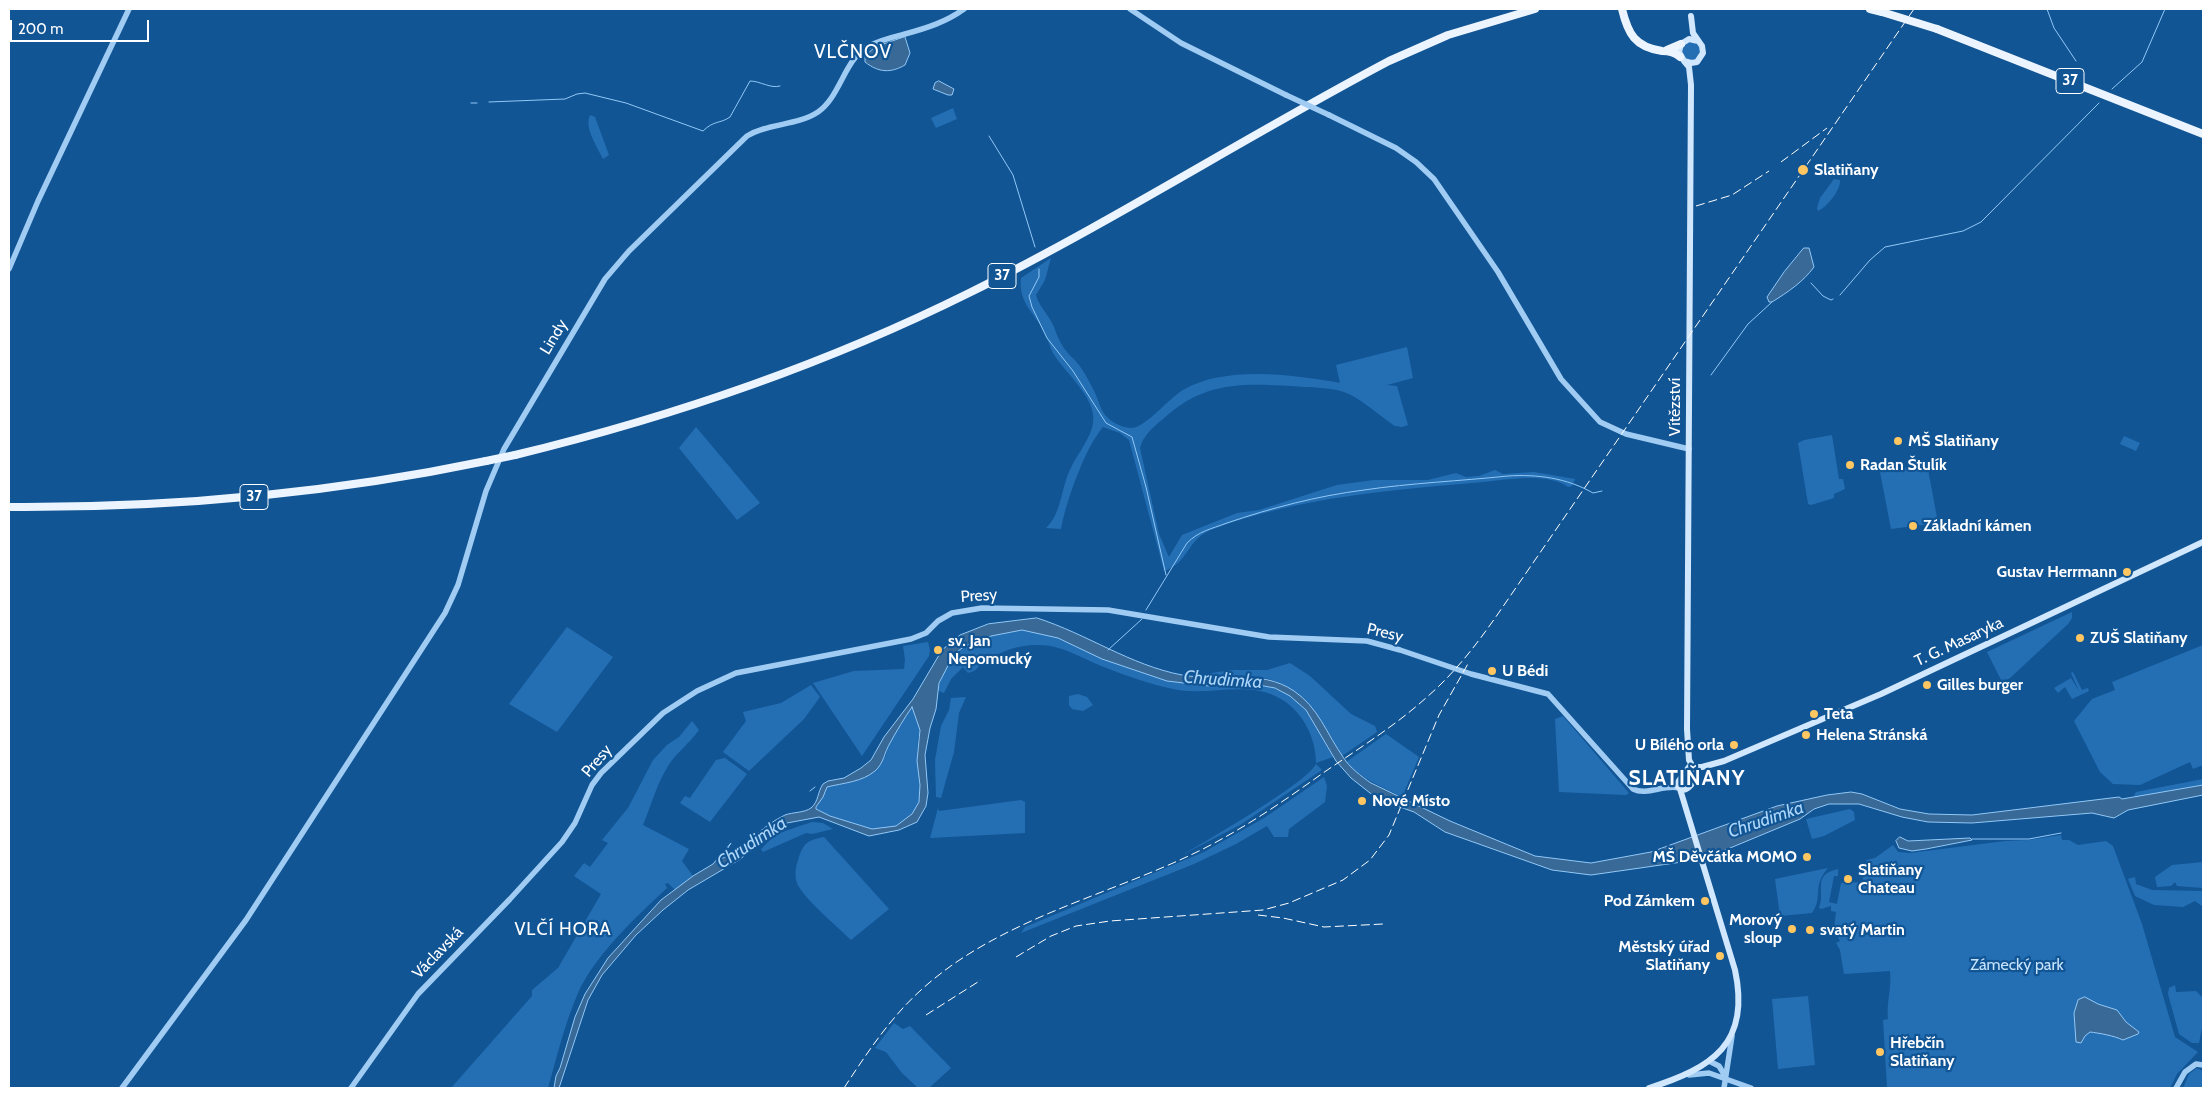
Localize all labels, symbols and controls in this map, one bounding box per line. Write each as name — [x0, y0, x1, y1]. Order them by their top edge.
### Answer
scale bar — [12, 10, 151, 42]
text: 200 m — [18, 20, 63, 38]
district label: VLČNOV — [813, 41, 893, 63]
road number: 37 — [2056, 68, 2084, 94]
place label: Slatiňany — [1814, 160, 1879, 180]
marker: Slatiňany — [1796, 163, 1810, 177]
road number: 37 — [988, 264, 1016, 288]
street label: Lindy — [536, 316, 572, 358]
street label: Vítězství — [1665, 378, 1685, 436]
place label: MŠ Slatiňany — [1908, 431, 1999, 451]
marker: MŠ Slatiňany — [1892, 435, 1904, 447]
place label: Radan Štulík — [1860, 455, 1947, 475]
marker: Radan Štulík — [1844, 459, 1856, 471]
road number: 37 — [240, 484, 268, 510]
place label: Základní kámen — [1923, 516, 2032, 536]
marker: Základní kámen — [1907, 520, 1919, 532]
place label: Gustav Herrmann — [1996, 562, 2117, 582]
marker: Gustav Herrmann — [2121, 566, 2133, 578]
street label: Presy — [960, 585, 998, 607]
street label: T. G. Masaryka — [1912, 613, 2006, 671]
street label: Presy — [1365, 620, 1405, 646]
place label: ZUŠ Slatiňany — [2090, 628, 2188, 648]
place label: sv. Jan Nepomucký — [948, 631, 1032, 669]
marker: ZUŠ Slatiňany — [2074, 632, 2086, 644]
marker: sv. Jan Nepomucký — [932, 644, 944, 656]
place label: U Bédi — [1502, 661, 1548, 681]
marker: U Bédi — [1486, 665, 1498, 677]
water label: Chrudimka — [1183, 666, 1263, 694]
place label: Gilles burger — [1937, 675, 2023, 695]
marker: Gilles burger — [1921, 679, 1933, 691]
place label: Teta — [1824, 704, 1853, 724]
marker: Teta — [1808, 708, 1820, 720]
place label: Helena Stránská — [1816, 725, 1927, 745]
marker: Helena Stránská — [1800, 729, 1812, 741]
place label: U Bílého orla — [1635, 735, 1724, 755]
marker: U Bílého orla — [1728, 739, 1740, 751]
street label: Presy — [578, 741, 616, 781]
district label: SLATIŇANY — [1627, 766, 1747, 792]
place label: Nové Místo — [1372, 791, 1450, 811]
marker: Nové Místo — [1356, 795, 1368, 807]
water label: Chrudimka — [1725, 797, 1807, 843]
water label: Chrudimka — [713, 812, 791, 874]
place label: MŠ Děvčátka MOMO — [1653, 847, 1797, 867]
marker: MŠ Děvčátka MOMO — [1801, 851, 1813, 863]
place label: Slatiňany Chateau — [1858, 860, 1923, 898]
marker: Slatiňany Chateau — [1842, 873, 1854, 885]
place label: Pod Zámkem — [1604, 891, 1695, 911]
marker: Pod Zámkem — [1699, 895, 1711, 907]
place label: Morový sloup — [1729, 910, 1782, 948]
district label: VLČÍ HORA — [513, 919, 613, 941]
place label: svatý Martin — [1820, 920, 1905, 940]
street label: Václavská — [409, 923, 467, 983]
marker: Morový sloup — [1786, 923, 1798, 935]
marker: svatý Martin — [1804, 924, 1816, 936]
place label: Městský úřad Slatiňany — [1618, 937, 1710, 975]
marker: Městský úřad Slatiňany — [1714, 950, 1726, 962]
park label: Zámecký park — [1970, 955, 2064, 975]
place label: Hřebčín Slatiňany — [1890, 1033, 1955, 1071]
marker: Hřebčín Slatiňany — [1874, 1046, 1886, 1058]

